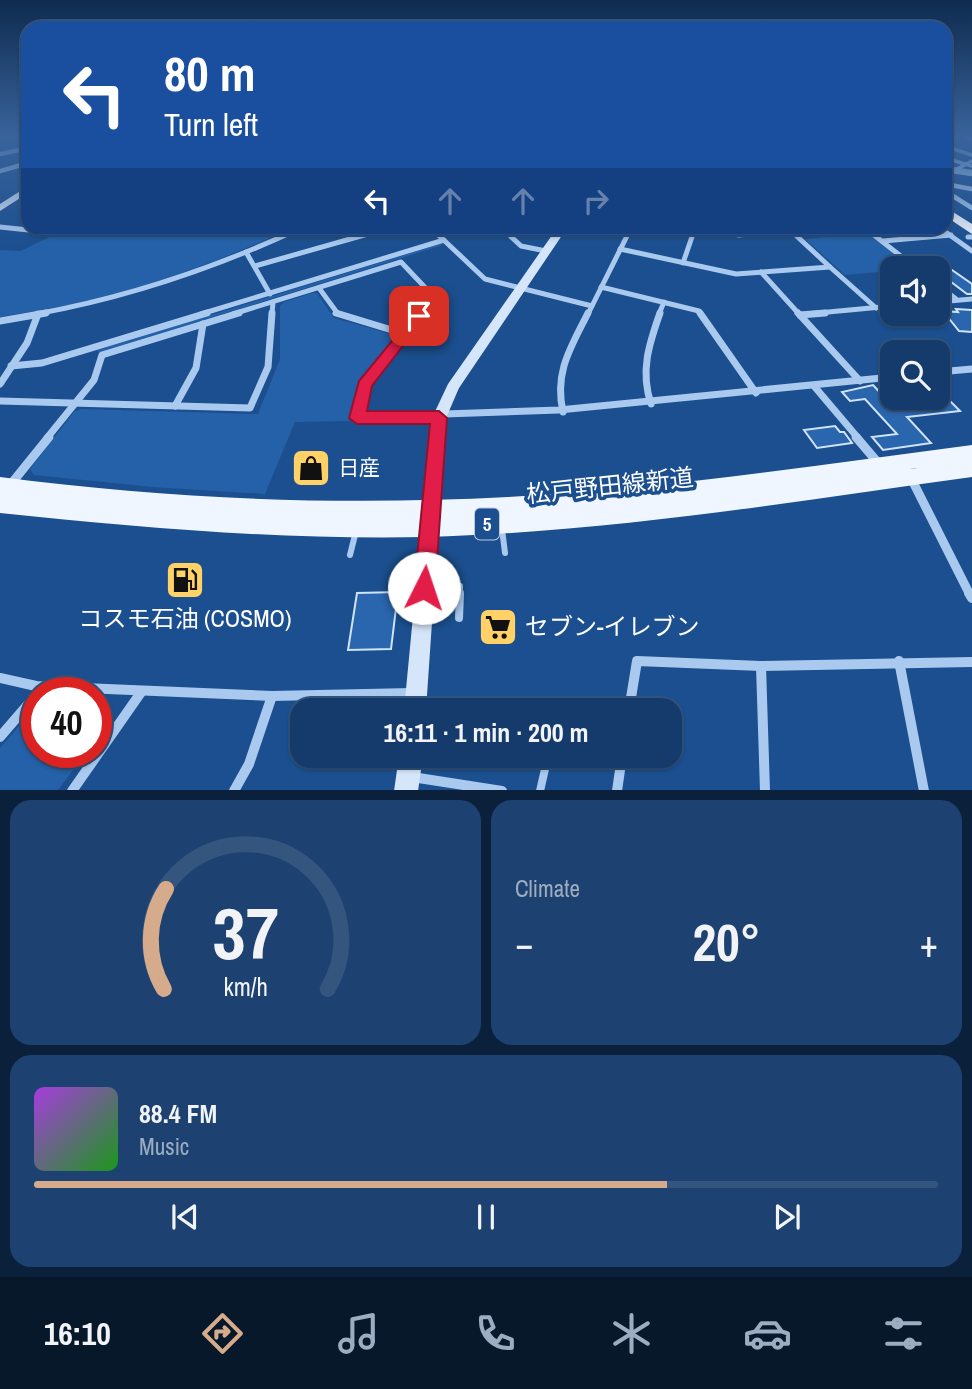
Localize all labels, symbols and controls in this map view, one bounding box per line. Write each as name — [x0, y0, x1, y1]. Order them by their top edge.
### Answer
text: 80 m — [164, 40, 256, 106]
icon: left — [49, 49, 140, 140]
text: Turn left — [164, 103, 258, 146]
icon: left — [358, 182, 396, 220]
icon: ahead — [431, 182, 469, 220]
icon: ahead — [504, 182, 542, 220]
icon: right — [577, 182, 615, 220]
map controls — [880, 256, 950, 410]
button: sound — [880, 256, 950, 326]
pin — [389, 286, 449, 346]
icon: arrive — [400, 297, 438, 335]
button: search — [880, 340, 950, 410]
shop icon: 日産 — [290, 447, 332, 489]
place label: 日産 — [338, 453, 380, 482]
street label: 松戸野田線新道 — [525, 460, 695, 510]
road number: 5 — [475, 509, 499, 540]
position arrow — [387, 551, 461, 625]
fuel station icon: コスモ石油 (COSMO) — [164, 559, 206, 601]
place label: コスモ石油 (COSMO) — [79, 602, 291, 634]
supermarket icon: セブン-イレブン — [477, 606, 519, 648]
place label: セブン-イレブン — [525, 610, 700, 642]
speed limit sign: 40 — [21, 677, 112, 768]
text: 16:11 · 1 min · 200 m — [383, 715, 589, 750]
text: Climate — [515, 873, 580, 904]
text: 37 — [212, 884, 279, 982]
text: 20° — [692, 907, 761, 977]
text: − — [515, 918, 533, 969]
text: + — [920, 918, 938, 969]
text: km/h — [223, 969, 268, 1003]
text: 88.4 FM — [139, 1096, 217, 1131]
text: Music — [139, 1131, 189, 1162]
icon: previous — [166, 1198, 204, 1236]
icon: pause — [467, 1198, 505, 1236]
icon: next — [768, 1198, 806, 1236]
icon: directions — [198, 1309, 247, 1358]
icon: music — [334, 1309, 383, 1358]
icon: phone — [471, 1309, 520, 1358]
icon: climate — [607, 1309, 656, 1358]
icon: car — [743, 1309, 792, 1358]
icon: filters — [879, 1309, 928, 1358]
text: 16:10 — [44, 1312, 111, 1355]

